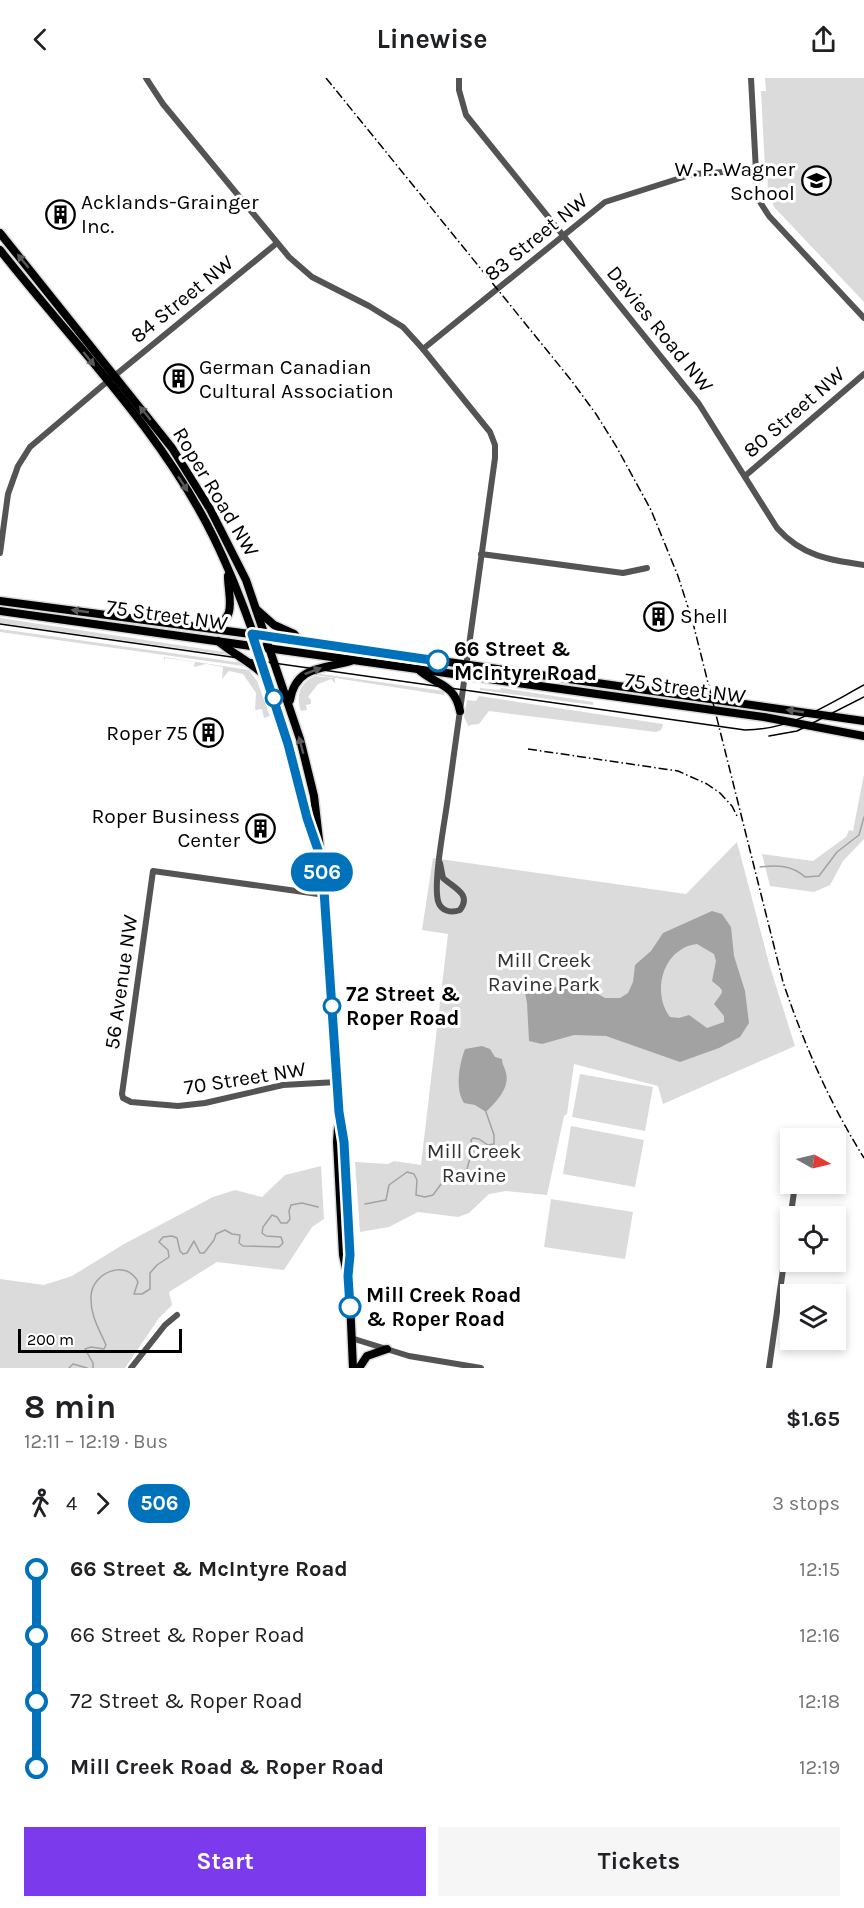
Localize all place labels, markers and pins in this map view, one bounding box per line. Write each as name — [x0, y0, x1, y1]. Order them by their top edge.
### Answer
place label: W. P. Wagner School — [675, 157, 795, 205]
school or university icon: W. P. Wagner School — [800, 165, 832, 197]
place label: Acklands-Grainger Inc. — [81, 190, 259, 238]
building icon: Acklands-Grainger Inc. — [44, 198, 76, 230]
place label: German Canadian Cultural Association — [199, 355, 394, 403]
building icon: German Canadian Cultural Association — [162, 363, 194, 395]
building icon: Shell — [643, 600, 675, 632]
place label: Shell — [680, 604, 728, 628]
place label: 66 Street & McIntyre Road — [454, 637, 597, 685]
marker: 66 Street & McIntyre Road — [427, 650, 449, 672]
unlabelled marker — [265, 689, 283, 707]
building icon: Roper 75 — [193, 717, 225, 749]
place label: Roper 75 — [106, 721, 188, 745]
place label: Roper Business Center — [91, 804, 240, 852]
building icon: Roper Business Center — [245, 812, 277, 844]
place label: 72 Street & Roper Road — [346, 982, 461, 1030]
marker: 72 Street & Roper Road — [323, 997, 341, 1015]
place label: Mill Creek Road & Roper Road — [366, 1283, 521, 1331]
marker: Mill Creek Road & Roper Road — [339, 1296, 361, 1318]

